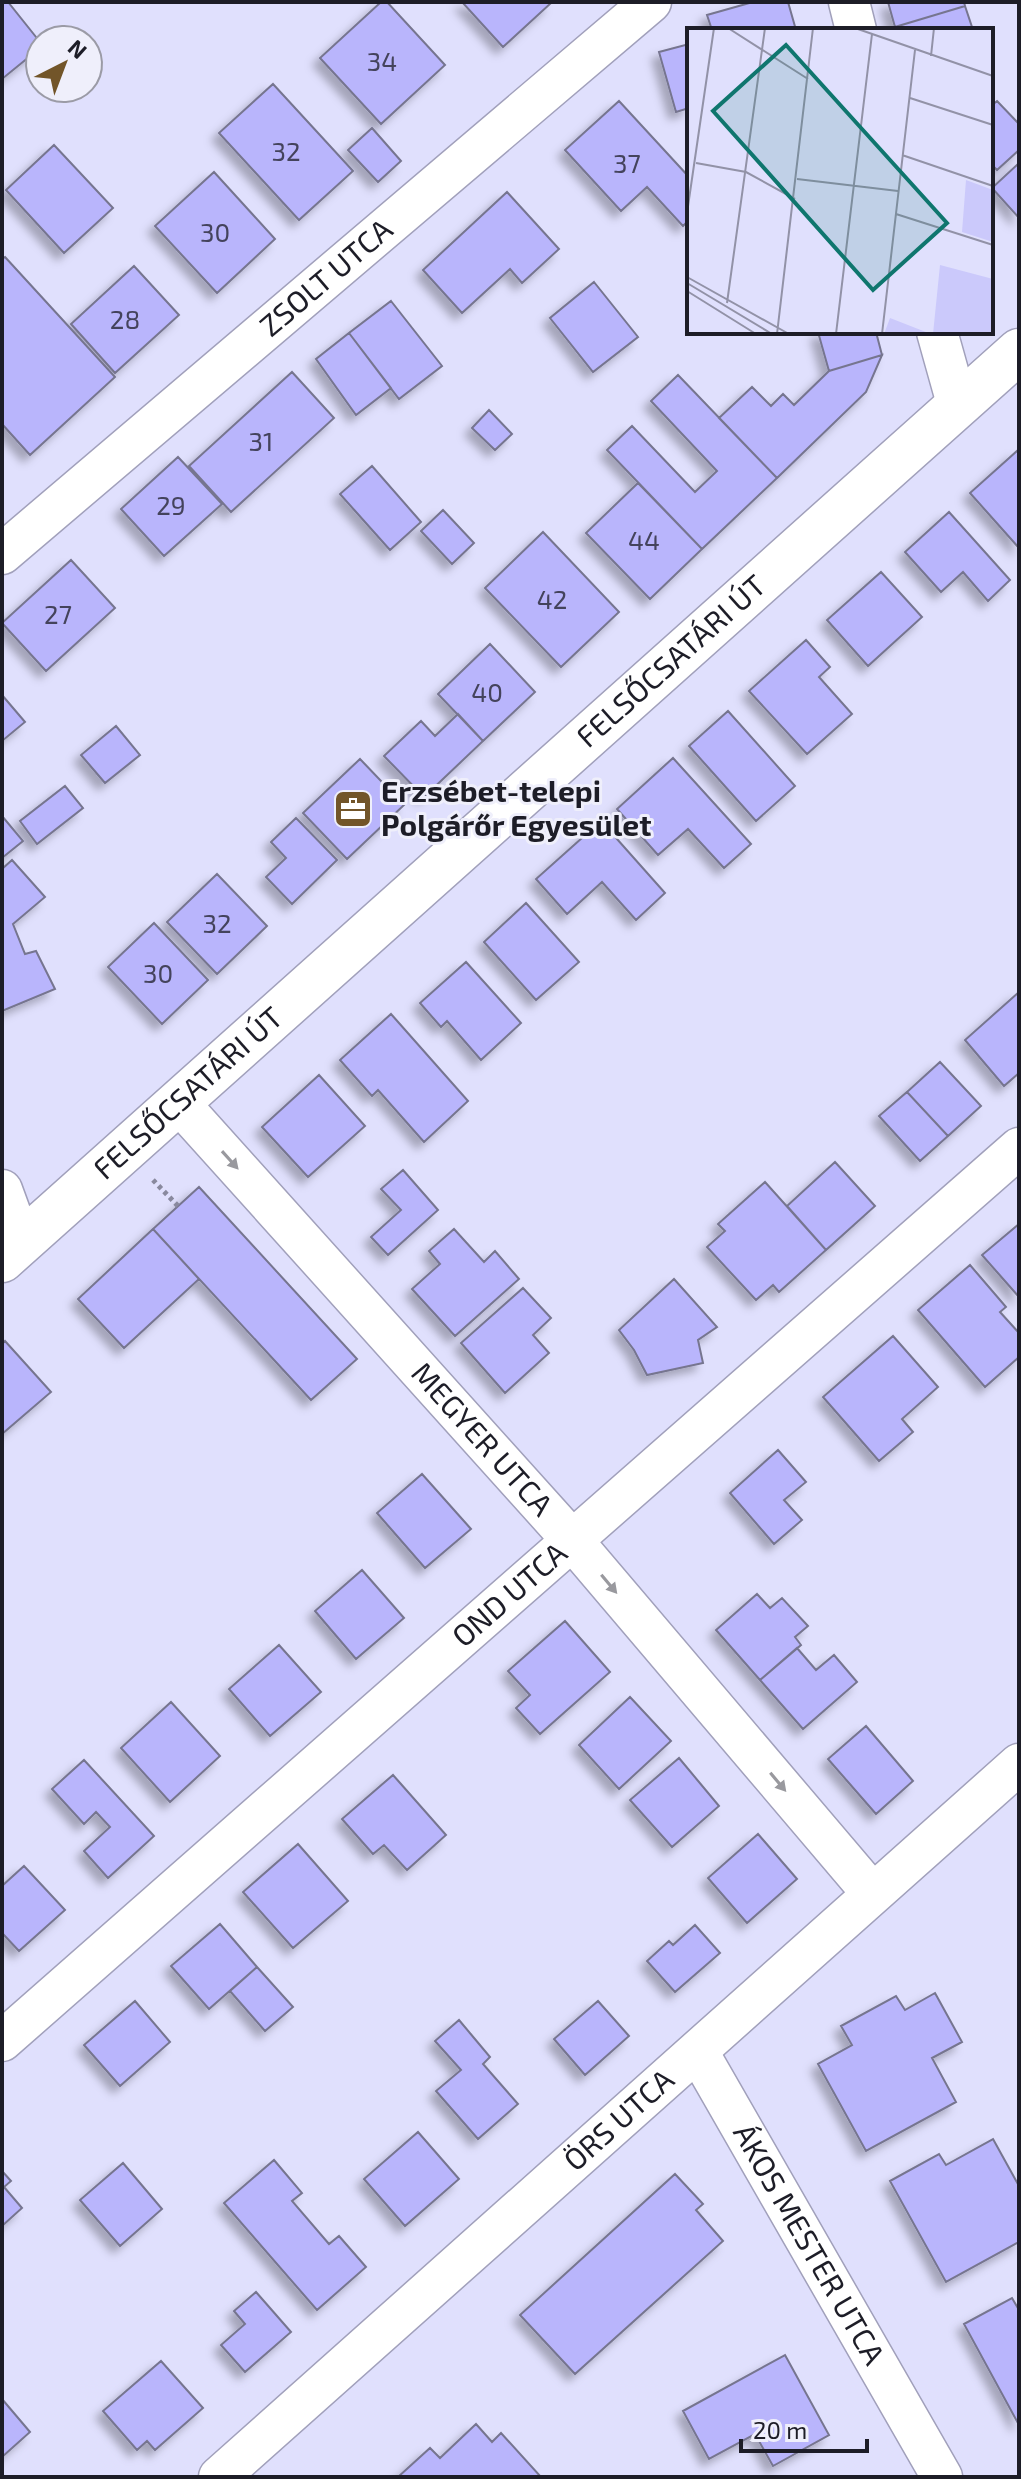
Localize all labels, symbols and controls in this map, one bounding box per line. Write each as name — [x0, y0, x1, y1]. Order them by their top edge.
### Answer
north arrow — [24, 24, 104, 104]
inset map — [687, 28, 993, 334]
text: N — [63, 33, 93, 63]
house number: 34 — [367, 45, 397, 76]
house number: 32 — [271, 135, 301, 166]
house number: 37 — [613, 147, 641, 178]
street label: ZSOLT UTCA — [252, 210, 399, 343]
house number: 30 — [200, 216, 230, 247]
house number: 28 — [110, 303, 140, 334]
house number: 31 — [249, 425, 273, 456]
house number: 29 — [156, 489, 186, 520]
house number: 44 — [628, 524, 660, 555]
street label: FELSŐCSATÁRI ÚT — [568, 566, 772, 754]
house number: 42 — [537, 583, 567, 614]
house number: 27 — [44, 598, 72, 629]
house number: 40 — [471, 676, 503, 707]
place label: Erzsébet-telepi Polgárőr Egyesület — [381, 772, 652, 843]
office icon: Erzsébet-telepi Polgárőr Egyesület — [332, 788, 374, 830]
house number: 32 — [202, 907, 232, 938]
house number: 30 — [143, 957, 173, 988]
street label: FELSŐCSATÁRI ÚT — [85, 998, 289, 1186]
one-way arrow — [221, 1151, 239, 1170]
street label: MEGYER UTCA — [405, 1354, 561, 1522]
street label: OND UTCA — [444, 1533, 574, 1653]
one-way arrow — [600, 1573, 617, 1593]
one-way arrow — [768, 1772, 786, 1791]
street label: ÖRS UTCA — [555, 2060, 680, 2177]
street label: ÁKOS MESTER UTCA — [727, 2117, 894, 2371]
scale bar — [741, 2403, 867, 2453]
text: 20 m — [753, 2415, 807, 2444]

